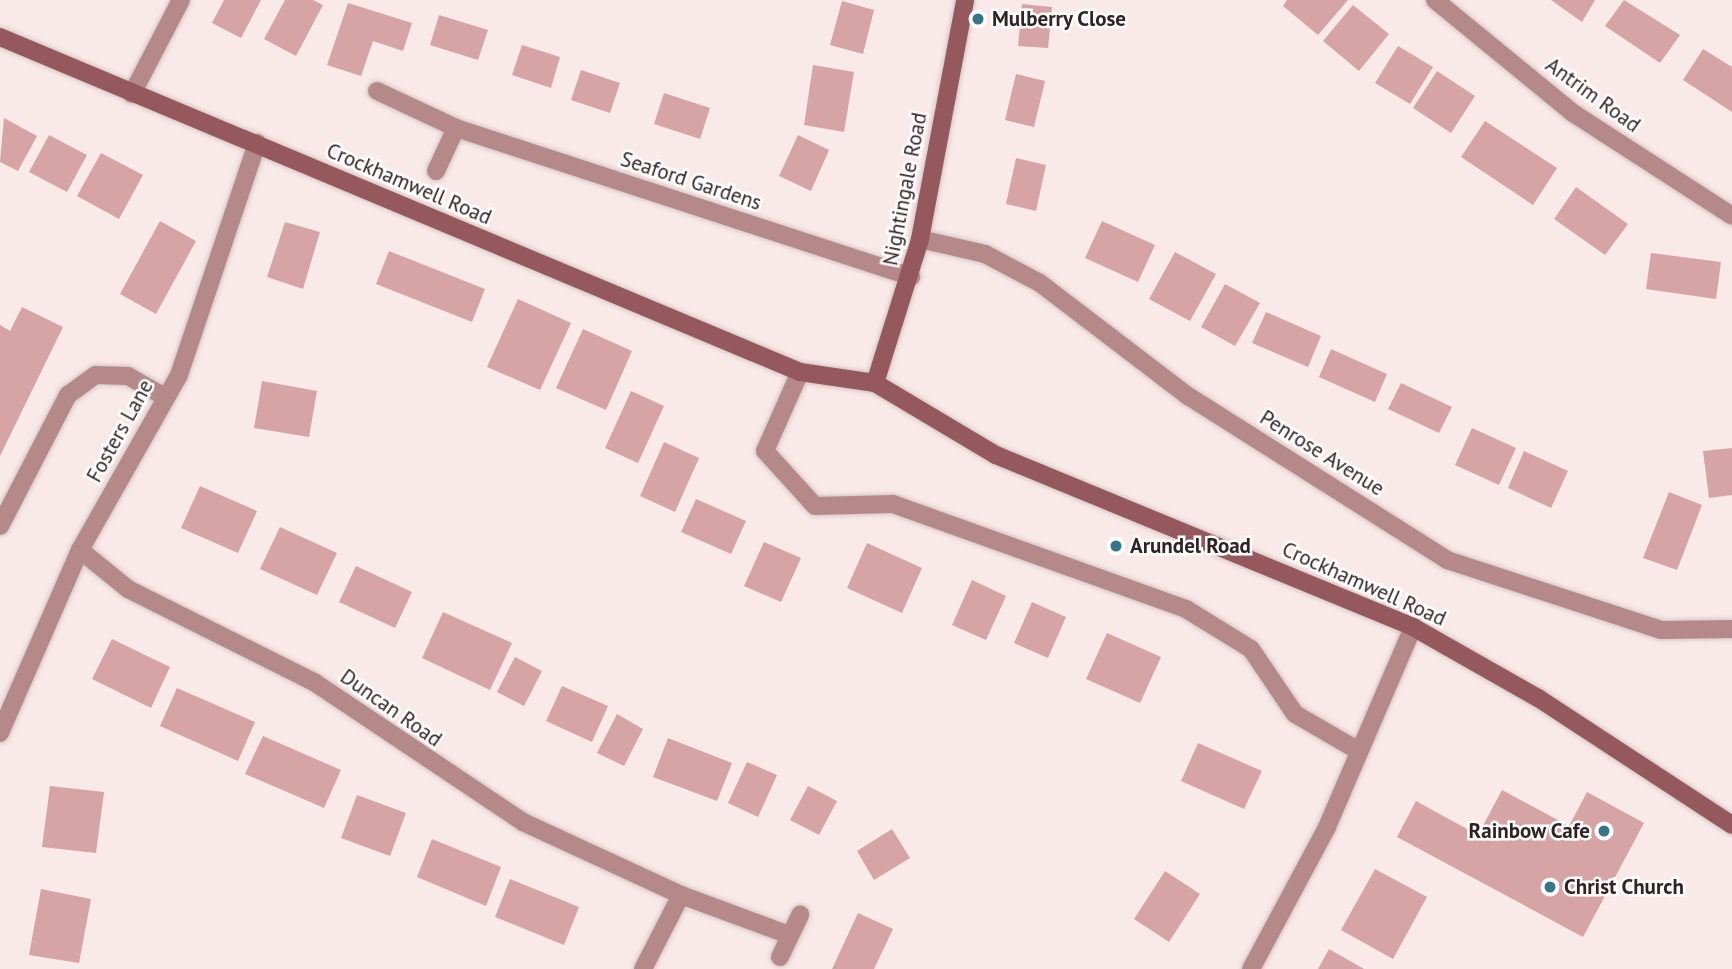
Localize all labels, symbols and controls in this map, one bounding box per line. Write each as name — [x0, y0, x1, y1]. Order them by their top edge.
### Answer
place label: Mulberry Close — [992, 6, 1127, 32]
marker: Mulberry Close — [970, 11, 986, 27]
street label: Antrim Road — [1541, 52, 1645, 138]
street label: Nightingale Road — [878, 110, 932, 268]
street label: Crockhamwell Road — [323, 138, 495, 230]
street label: Seaford Gardens — [617, 146, 765, 216]
street label: Fosters Lane — [82, 375, 158, 487]
street label: Penrose Avenue — [1255, 405, 1389, 501]
place label: Arundel Road — [1130, 533, 1251, 559]
street label: Crockhamwell Road — [1278, 537, 1450, 631]
marker: Arundel Road — [1108, 538, 1124, 554]
street label: Duncan Road — [335, 664, 447, 752]
place label: Rainbow Cafe — [1468, 818, 1590, 844]
marker: Rainbow Cafe — [1596, 823, 1612, 839]
place label: Christ Church — [1564, 874, 1684, 900]
marker: Christ Church — [1542, 879, 1558, 895]

